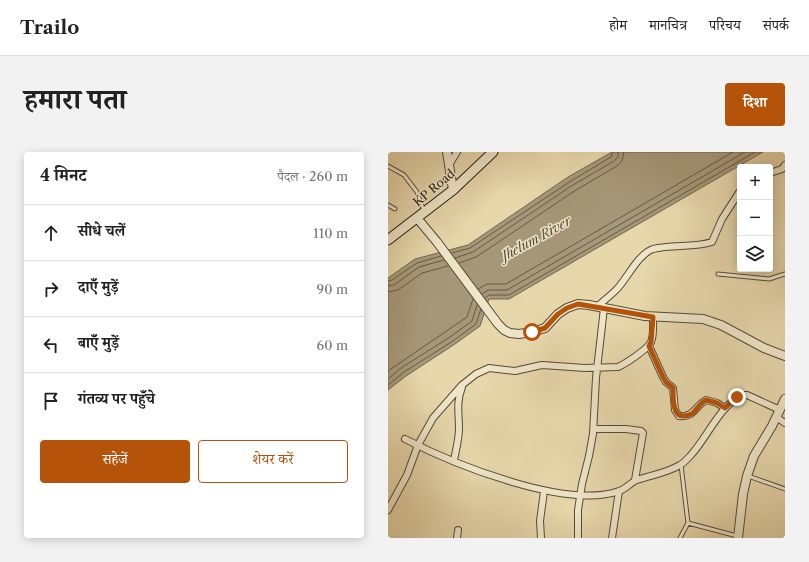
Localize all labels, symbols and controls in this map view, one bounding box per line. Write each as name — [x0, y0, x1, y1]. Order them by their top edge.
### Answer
text: Trailo — [20, 16, 79, 39]
text: होम — [609, 16, 627, 34]
text: मानचित्र — [649, 16, 687, 34]
text: परिचय — [709, 16, 741, 34]
text: संपर्क — [763, 16, 789, 34]
text: हमारा पता — [24, 82, 126, 116]
button: दिशा — [725, 83, 785, 126]
map controls — [737, 164, 773, 272]
button: + — [737, 164, 773, 200]
text: 4 मिनट — [40, 165, 87, 185]
street label: KP Road — [410, 165, 458, 209]
text: पैदल · 260 m — [277, 168, 348, 184]
button: − — [737, 200, 773, 236]
water label: Jhelum River — [495, 212, 574, 266]
text: सीधे चलें — [78, 221, 125, 240]
icon: ahead — [40, 222, 62, 244]
text: 110 m — [313, 225, 348, 241]
button: layers — [737, 236, 773, 272]
text: दाएँ मुड़ें — [78, 277, 118, 296]
icon: right — [40, 278, 62, 300]
text: 90 m — [317, 281, 348, 297]
route start — [523, 323, 541, 341]
text: बाएँ मुड़ें — [78, 333, 119, 352]
icon: left — [40, 334, 62, 356]
text: 60 m — [317, 337, 348, 353]
route end — [728, 388, 746, 406]
text: गंतव्य पर पहुँचे — [78, 389, 155, 408]
icon: arrive — [40, 390, 62, 412]
button: सहेजें — [40, 440, 190, 483]
button: शेयर करें — [198, 440, 348, 483]

